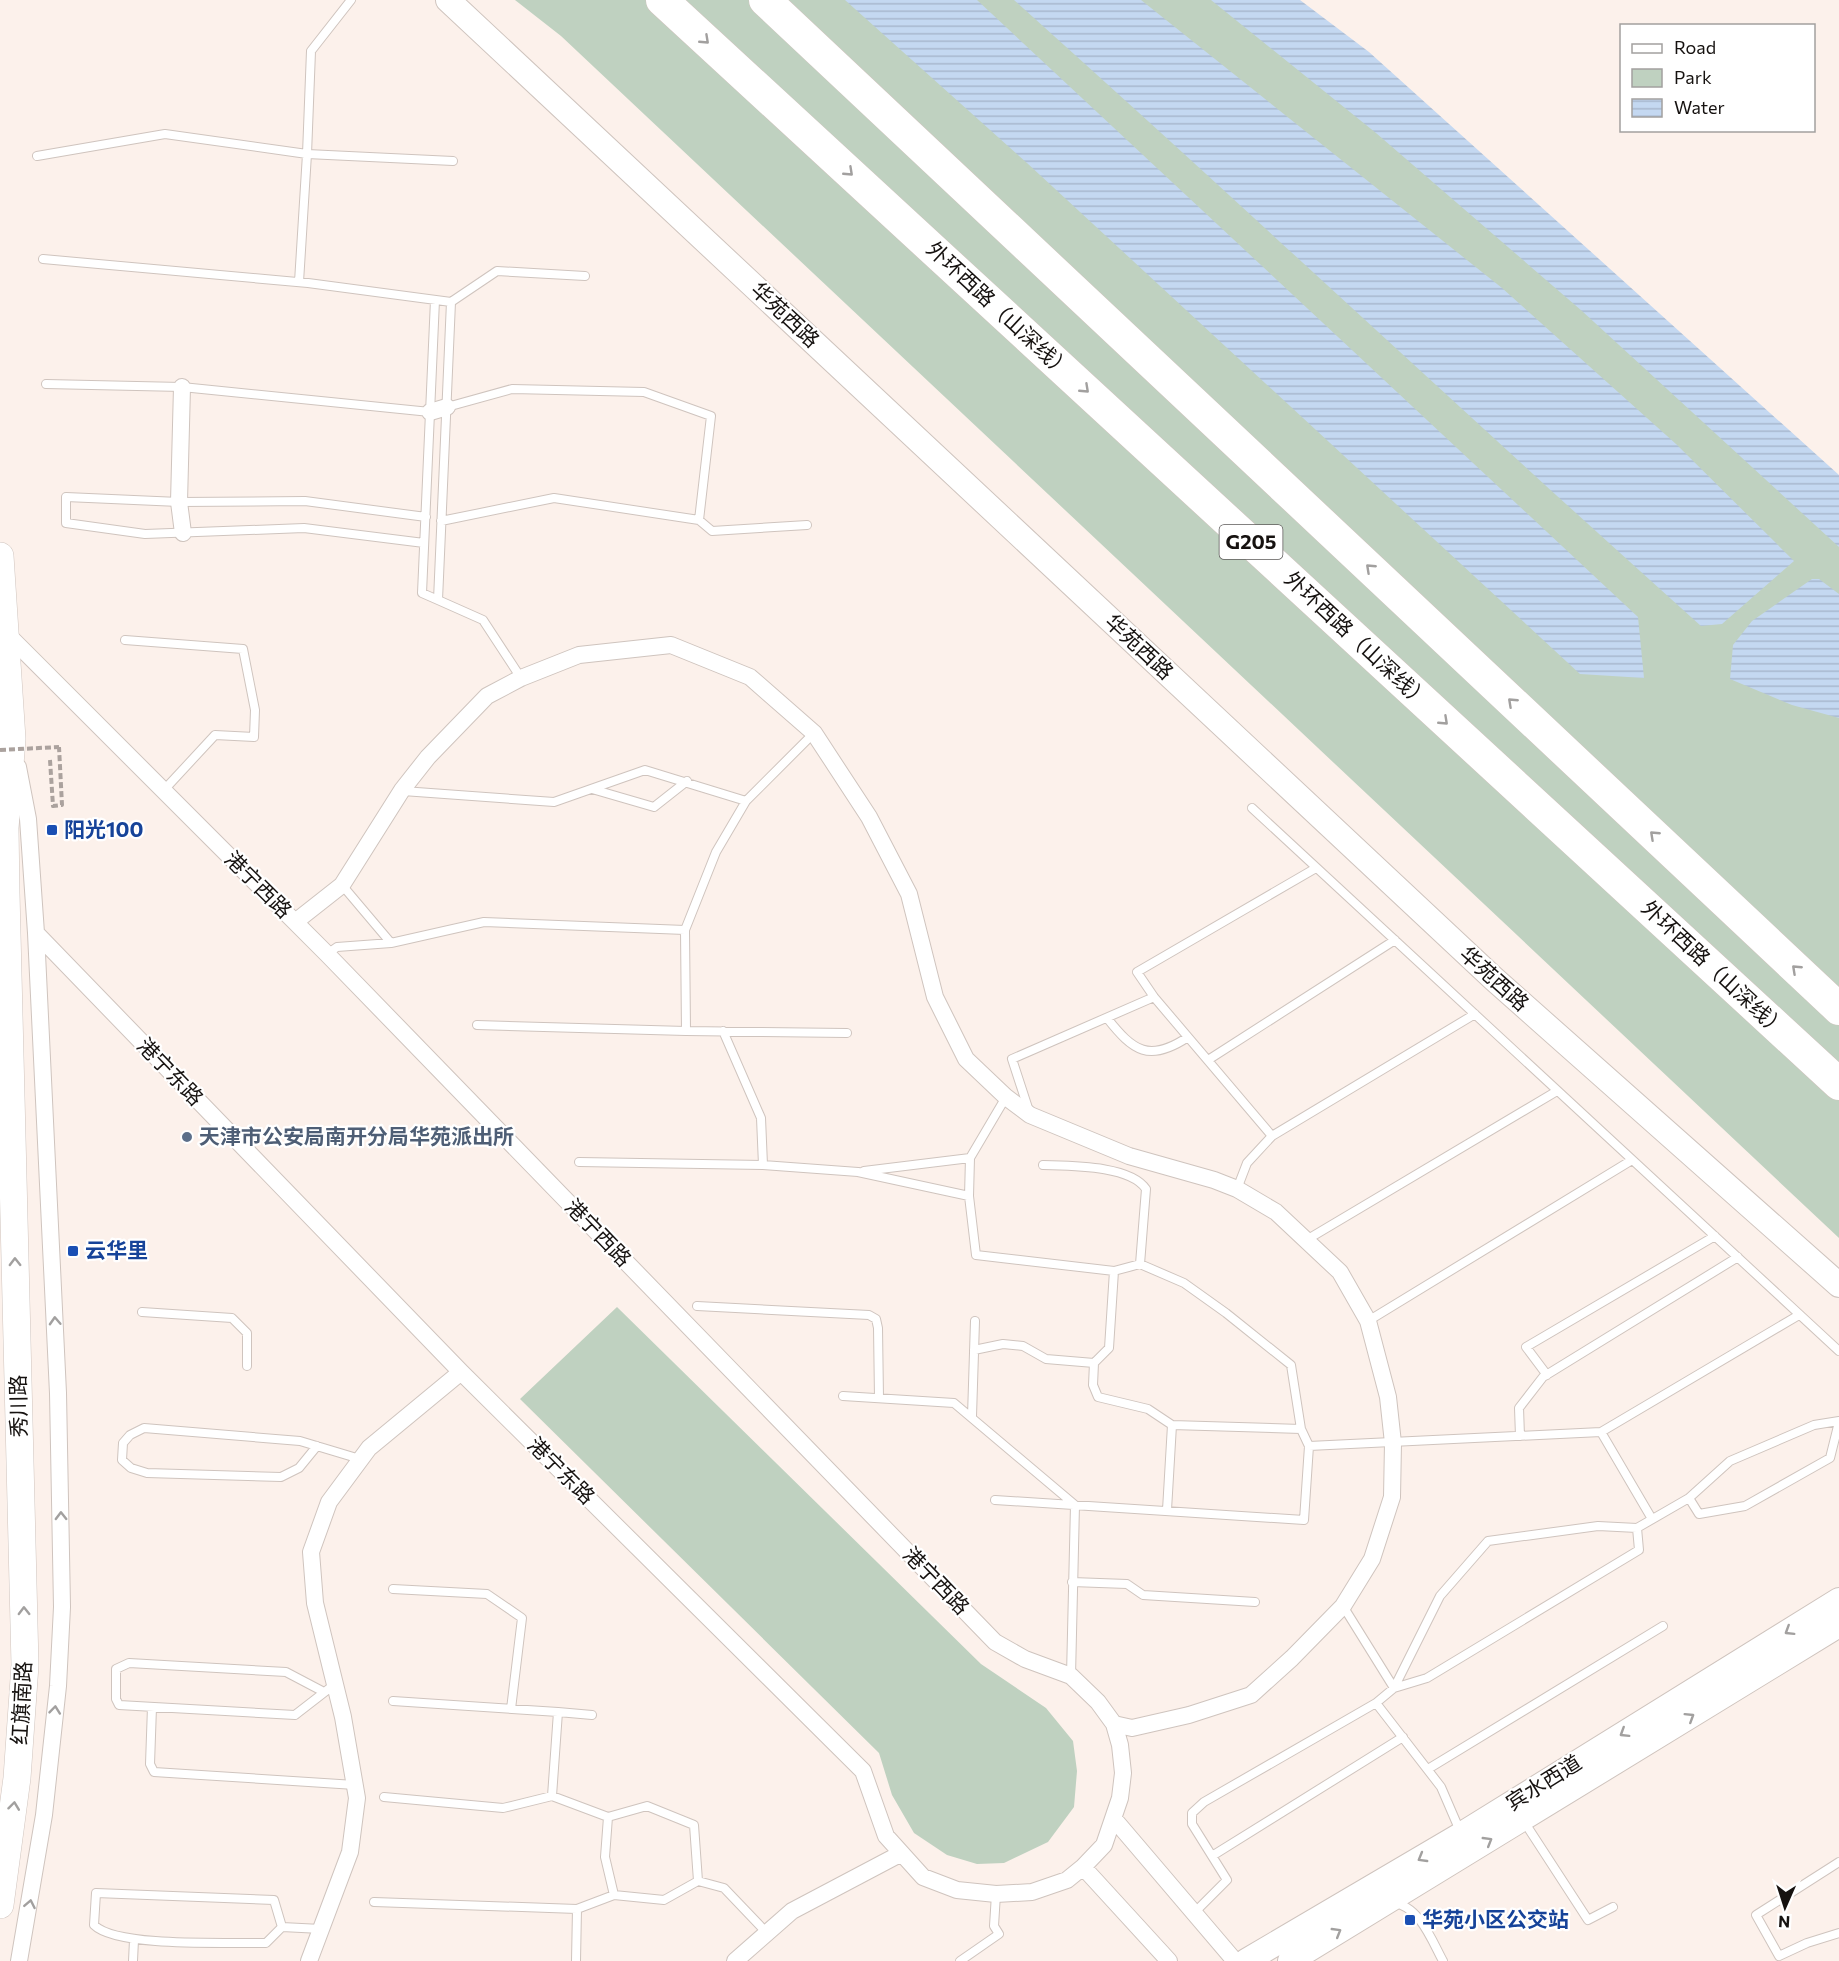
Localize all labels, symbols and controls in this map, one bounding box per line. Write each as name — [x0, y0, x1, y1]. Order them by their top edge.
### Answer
legend — [1620, 24, 1815, 132]
one-way arrow — [699, 33, 709, 44]
text: Road — [1674, 36, 1716, 58]
text: Park — [1674, 66, 1712, 88]
text: Water — [1674, 96, 1725, 118]
one-way arrow — [842, 165, 852, 176]
street label: 外环西路（山深线） — [922, 235, 1078, 382]
street label: 华苑西路 — [747, 276, 825, 352]
one-way arrow — [1078, 382, 1088, 393]
road number: G205 — [1220, 525, 1282, 559]
one-way arrow — [1366, 564, 1377, 575]
street label: 外环西路（山深线） — [1280, 565, 1436, 712]
street label: 华苑西路 — [1101, 608, 1179, 684]
one-way arrow — [1508, 698, 1519, 709]
one-way arrow — [1438, 714, 1448, 725]
place label: 阳光100 — [64, 816, 143, 841]
marker: 阳光100 — [45, 823, 59, 837]
one-way arrow — [1651, 831, 1661, 842]
street label: 港宁西路 — [221, 845, 298, 922]
street label: 外环西路（山深线） — [1637, 894, 1793, 1041]
street label: 华苑西路 — [1455, 940, 1535, 1015]
one-way arrow — [1793, 965, 1803, 976]
street label: 港宁东路 — [133, 1032, 209, 1110]
place label: 天津市公安局南开分局华苑派出所 — [199, 1123, 514, 1148]
marker: 天津市公安局南开分局华苑派出所 — [180, 1130, 194, 1144]
street label: 港宁西路 — [561, 1193, 637, 1271]
place label: 云华里 — [85, 1237, 148, 1262]
marker: 云华里 — [66, 1244, 80, 1258]
one-way arrow — [9, 1257, 22, 1266]
one-way arrow — [48, 1316, 61, 1325]
street label: 秀川路 — [4, 1374, 31, 1438]
street label: 港宁东路 — [524, 1431, 601, 1508]
one-way arrow — [54, 1511, 67, 1520]
street label: 港宁西路 — [899, 1541, 975, 1619]
one-way arrow — [18, 1607, 30, 1616]
one-way arrow — [1785, 1623, 1795, 1635]
street label: 红旗南路 — [6, 1660, 35, 1746]
one-way arrow — [48, 1706, 61, 1715]
one-way arrow — [1684, 1712, 1694, 1724]
one-way arrow — [1620, 1726, 1630, 1738]
street label: 宾水西道 — [1501, 1749, 1585, 1815]
one-way arrow — [7, 1801, 19, 1810]
one-way arrow — [1482, 1836, 1492, 1848]
one-way arrow — [1418, 1850, 1428, 1862]
north arrow — [1755, 1877, 1815, 1937]
one-way arrow — [23, 1899, 36, 1909]
place label: 华苑小区公交站 — [1422, 1906, 1569, 1931]
marker: 华苑小区公交站 — [1403, 1913, 1417, 1927]
text: N — [1778, 1913, 1791, 1932]
one-way arrow — [1331, 1928, 1341, 1940]

